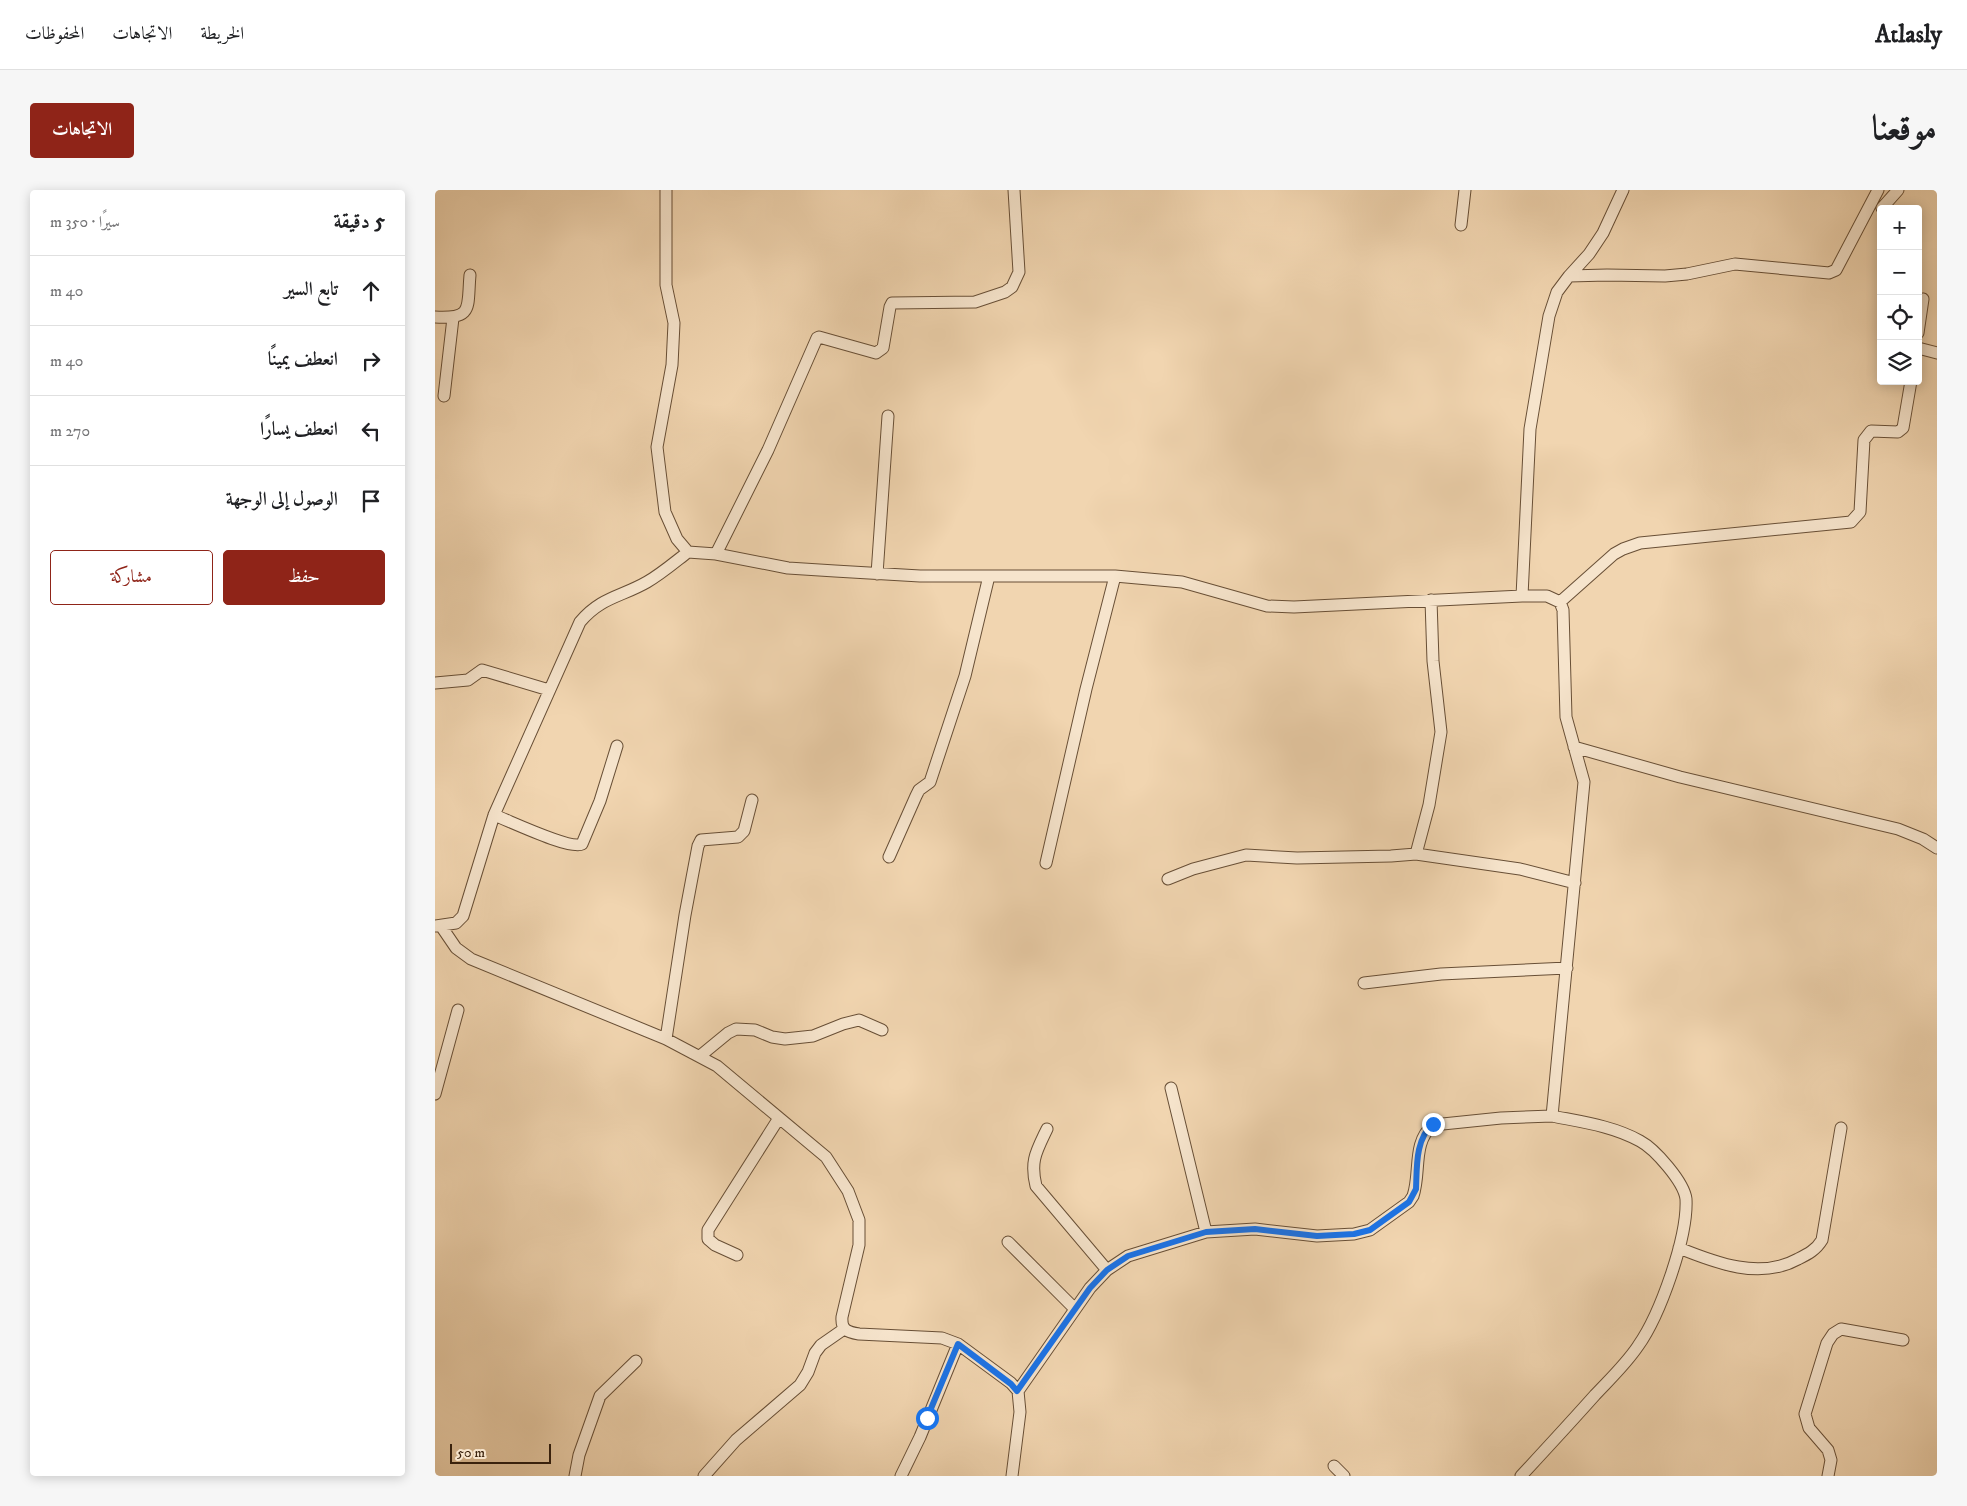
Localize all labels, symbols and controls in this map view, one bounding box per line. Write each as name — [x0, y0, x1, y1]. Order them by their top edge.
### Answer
text: Atlasly — [1875, 20, 1942, 50]
text: المحفوظات — [25, 23, 84, 45]
text: الاتجاهات — [112, 23, 172, 45]
text: الخريطة — [200, 23, 244, 45]
button: الاتجاهات — [30, 103, 134, 158]
text: موقعنا — [1872, 107, 1937, 151]
map controls — [1877, 205, 1922, 385]
button: + — [1877, 205, 1922, 250]
text: 5 دقيقة — [333, 209, 385, 235]
text: سيرًا · 350 m — [50, 212, 120, 232]
button: − — [1877, 250, 1922, 295]
icon: ahead — [357, 277, 385, 305]
text: تابع السير — [284, 278, 338, 301]
text: 40 m — [50, 281, 83, 301]
button: locate — [1877, 295, 1922, 340]
button: layers — [1877, 340, 1922, 385]
icon: right — [357, 347, 385, 375]
text: انعطف يمينًا — [268, 348, 338, 371]
text: 40 m — [50, 351, 83, 371]
icon: left — [357, 417, 385, 445]
text: انعطف يسارًا — [260, 418, 338, 441]
text: 270 m — [50, 421, 90, 441]
icon: arrive — [357, 487, 385, 515]
text: الوصول إلى الوجهة — [226, 488, 338, 511]
button: مشاركة — [50, 550, 213, 605]
button: حفظ — [223, 550, 385, 605]
route end — [1422, 1113, 1445, 1136]
route start — [916, 1407, 939, 1430]
scale bar — [450, 1441, 551, 1464]
text: 50 m — [457, 1444, 485, 1462]

